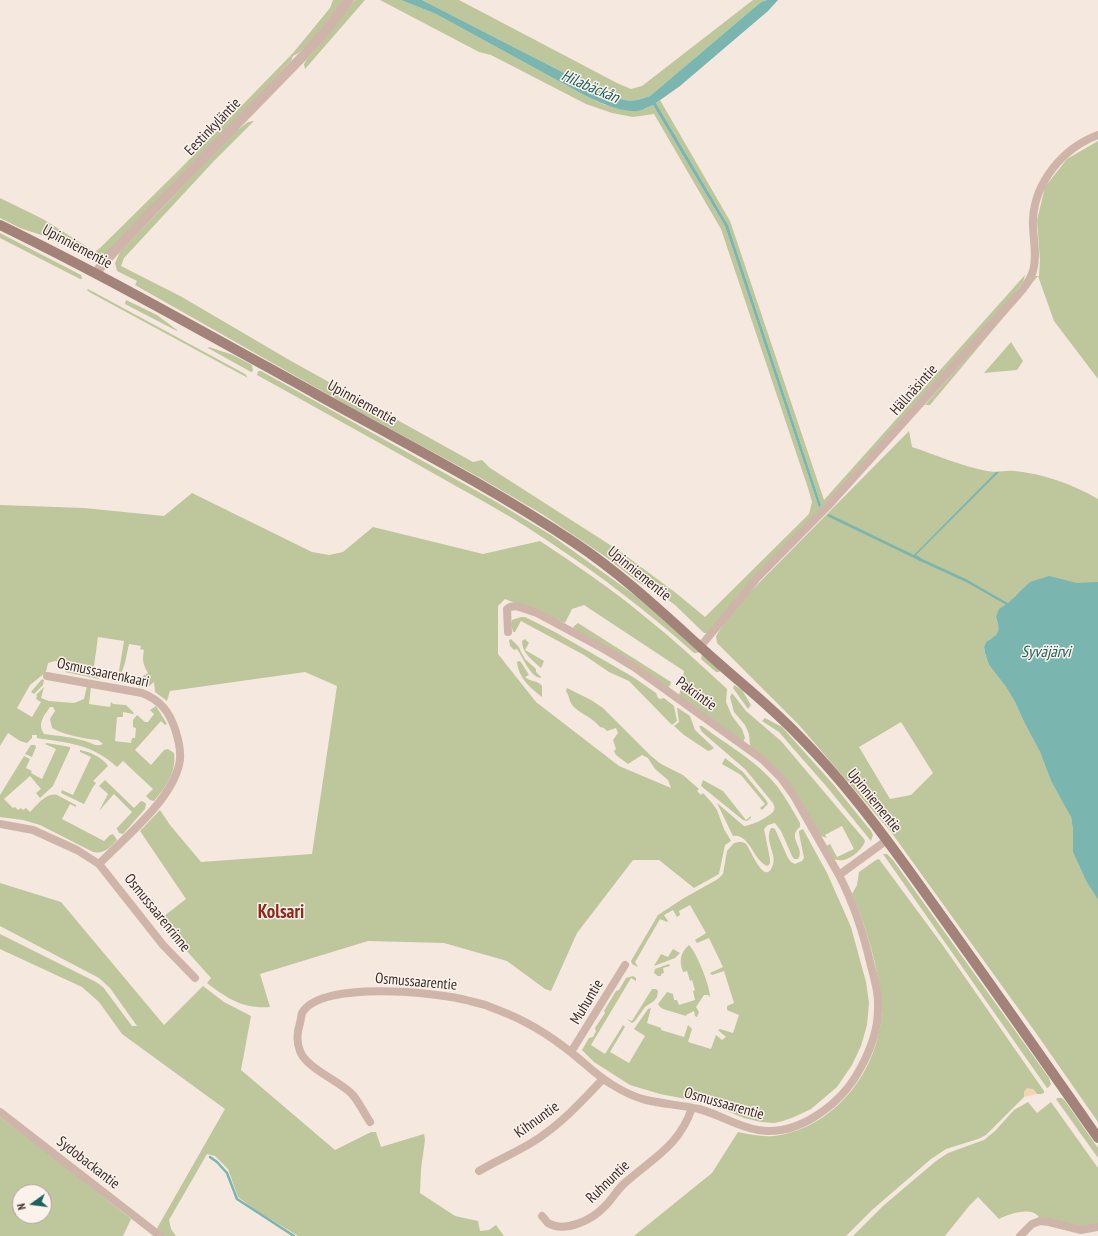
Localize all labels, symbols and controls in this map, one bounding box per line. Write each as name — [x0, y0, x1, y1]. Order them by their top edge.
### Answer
water label: Hilabäckån — [558, 66, 622, 108]
street label: Eestinkyläntie — [181, 95, 245, 159]
street label: Upinniementie — [39, 221, 115, 273]
street label: Hällnäsintie — [887, 361, 941, 419]
street label: Upinniementie — [324, 377, 400, 429]
street label: Upinniementie — [604, 543, 674, 605]
water label: Syväjärvi — [1021, 642, 1071, 662]
street label: Osmussaarenkaari — [55, 654, 151, 692]
street label: Pakrintie — [672, 673, 720, 715]
street label: Upinniementie — [843, 766, 905, 836]
street label: Osmussaarenrinne — [120, 870, 194, 956]
district label: Kolsari — [258, 902, 304, 924]
street label: Osmussaarentie — [374, 969, 458, 995]
street label: Muhuntie — [567, 976, 607, 1028]
street label: Osmussaarentie — [682, 1084, 766, 1124]
street label: Kihnuntie — [511, 1098, 563, 1142]
street label: Sydobackantie — [53, 1133, 123, 1193]
street label: Ruhnuntie — [582, 1157, 634, 1207]
north arrow — [12, 1184, 52, 1224]
text: N — [14, 1202, 29, 1211]

